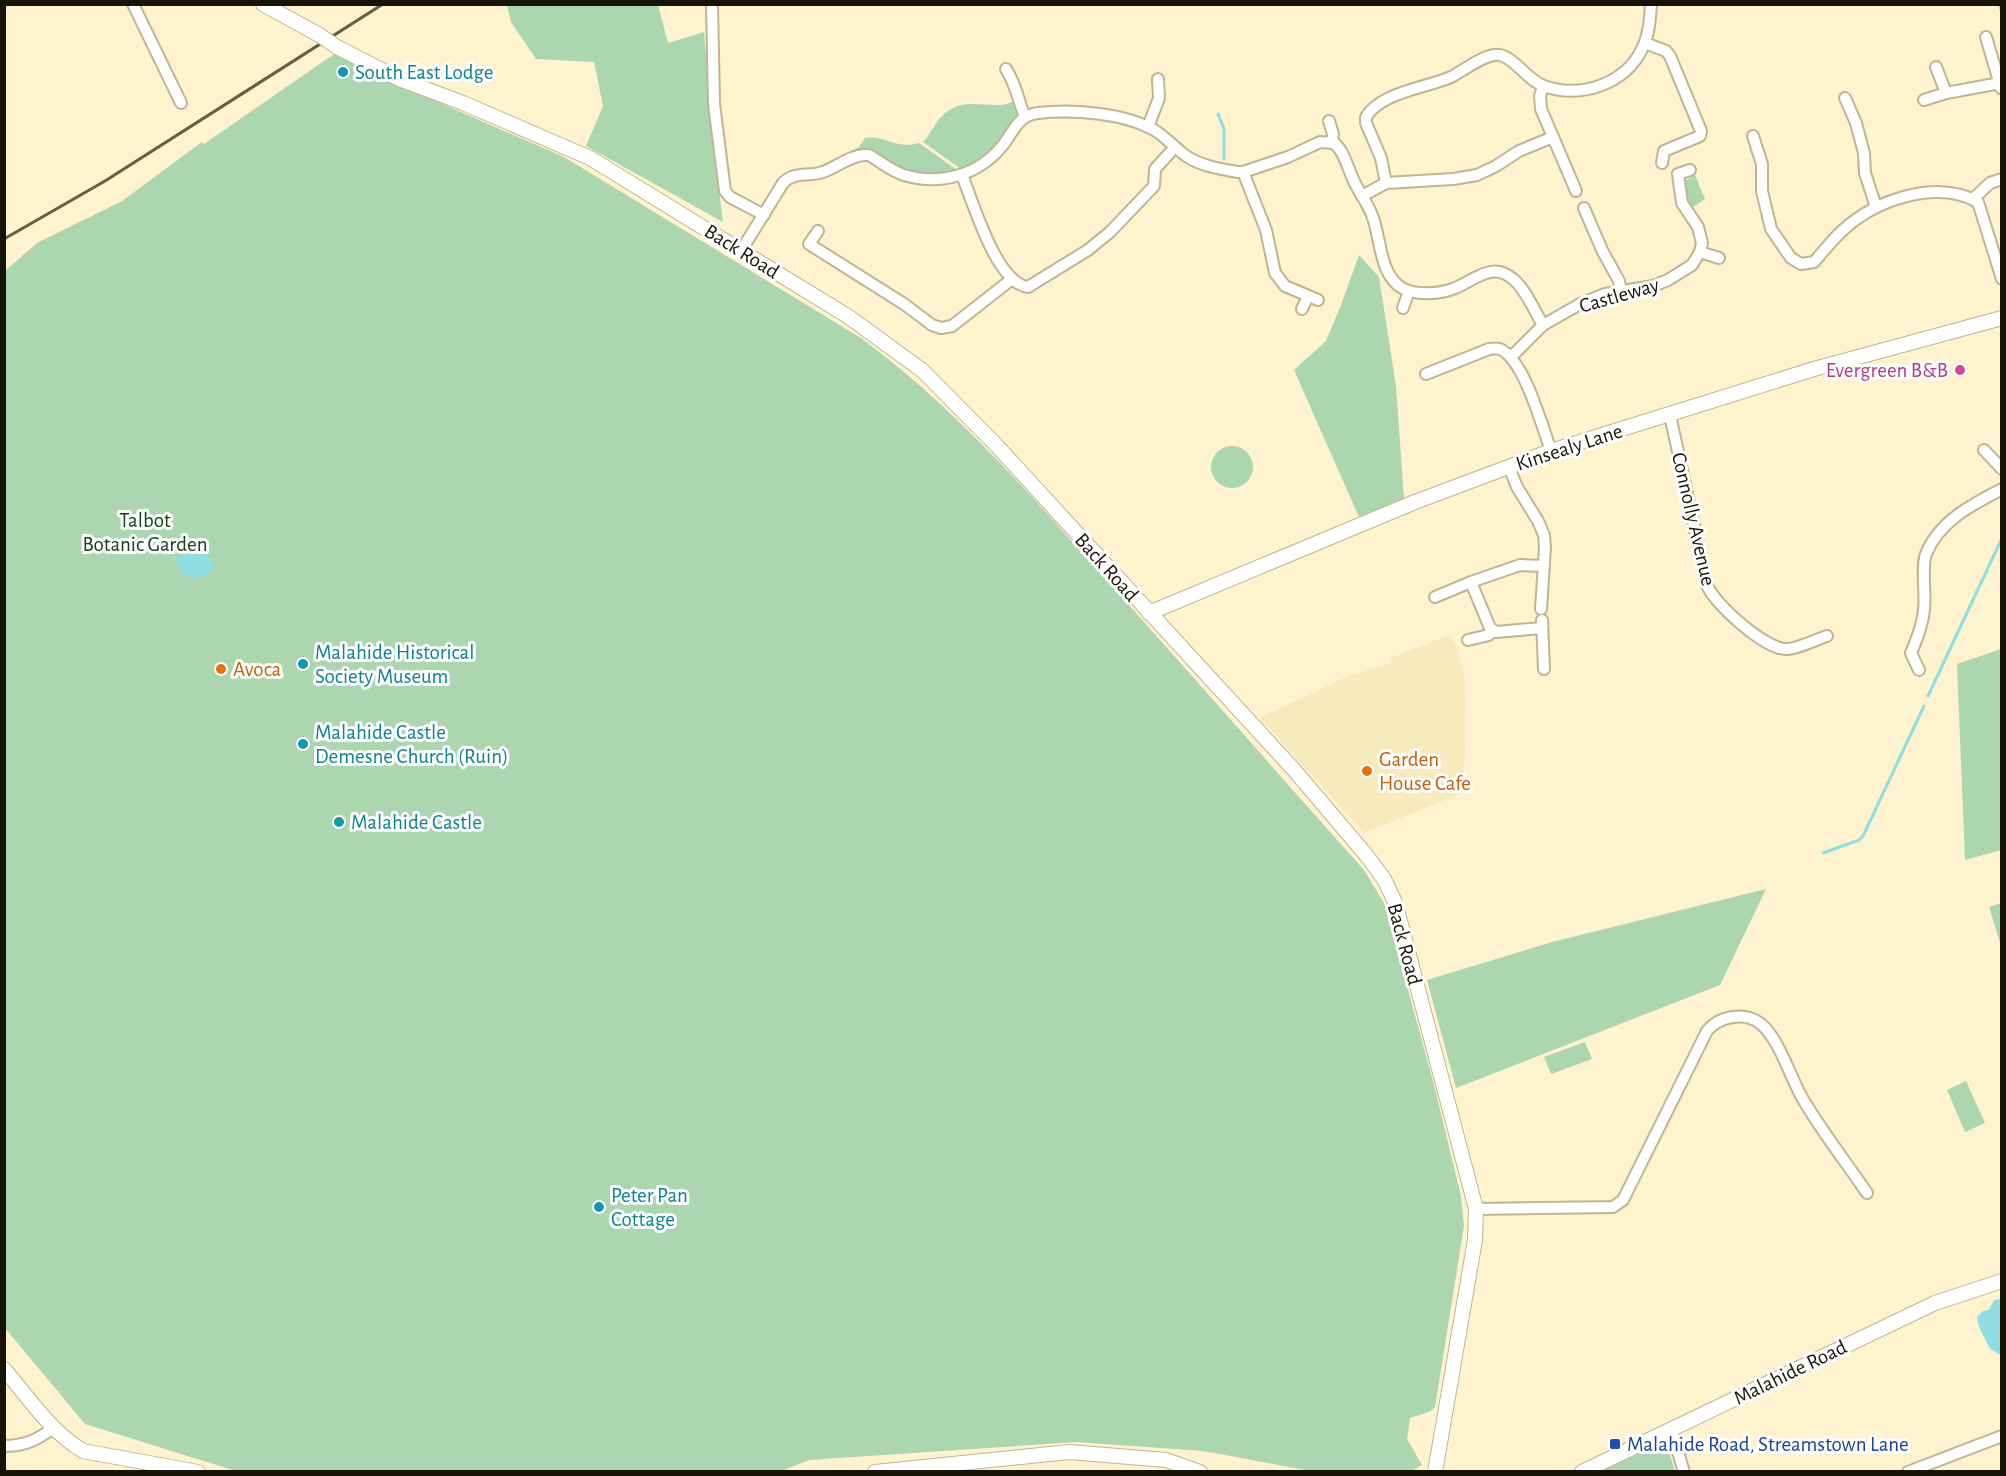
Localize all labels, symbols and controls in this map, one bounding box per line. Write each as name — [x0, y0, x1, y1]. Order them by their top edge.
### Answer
place label: South East Lodge — [355, 62, 493, 83]
marker: South East Lodge — [336, 65, 350, 79]
street label: Back Road — [701, 220, 783, 283]
street label: Castleway — [1577, 274, 1662, 317]
place label: Evergreen B&B — [1826, 360, 1948, 381]
marker: Evergreen B&B — [1953, 363, 1967, 377]
street label: Kinsealy Lane — [1513, 420, 1625, 475]
street label: Connolly Avenue — [1668, 450, 1719, 588]
park label: Talbot Botanic Garden — [82, 510, 208, 555]
street label: Back Road — [1071, 529, 1143, 606]
place label: Malahide Historical Society Museum — [315, 642, 474, 687]
marker: Malahide Historical Society Museum — [296, 657, 310, 671]
place label: Avoca — [233, 659, 282, 680]
marker: Avoca — [214, 662, 228, 676]
place label: Malahide Castle Demesne Church (Ruin) — [315, 722, 508, 767]
marker: Malahide Castle Demesne Church (Ruin) — [296, 737, 310, 751]
place label: Garden House Cafe — [1379, 749, 1471, 794]
marker: Garden House Cafe — [1360, 764, 1374, 778]
place label: Malahide Castle — [351, 812, 482, 833]
marker: Malahide Castle — [332, 815, 346, 829]
street label: Back Road — [1384, 901, 1426, 987]
place label: Peter Pan Cottage — [611, 1185, 688, 1230]
marker: Peter Pan Cottage — [592, 1200, 606, 1214]
street label: Malahide Road — [1730, 1336, 1850, 1409]
place label: Malahide Road, Streamstown Lane — [1627, 1434, 1909, 1455]
marker: Malahide Road, Streamstown Lane — [1608, 1437, 1622, 1451]

